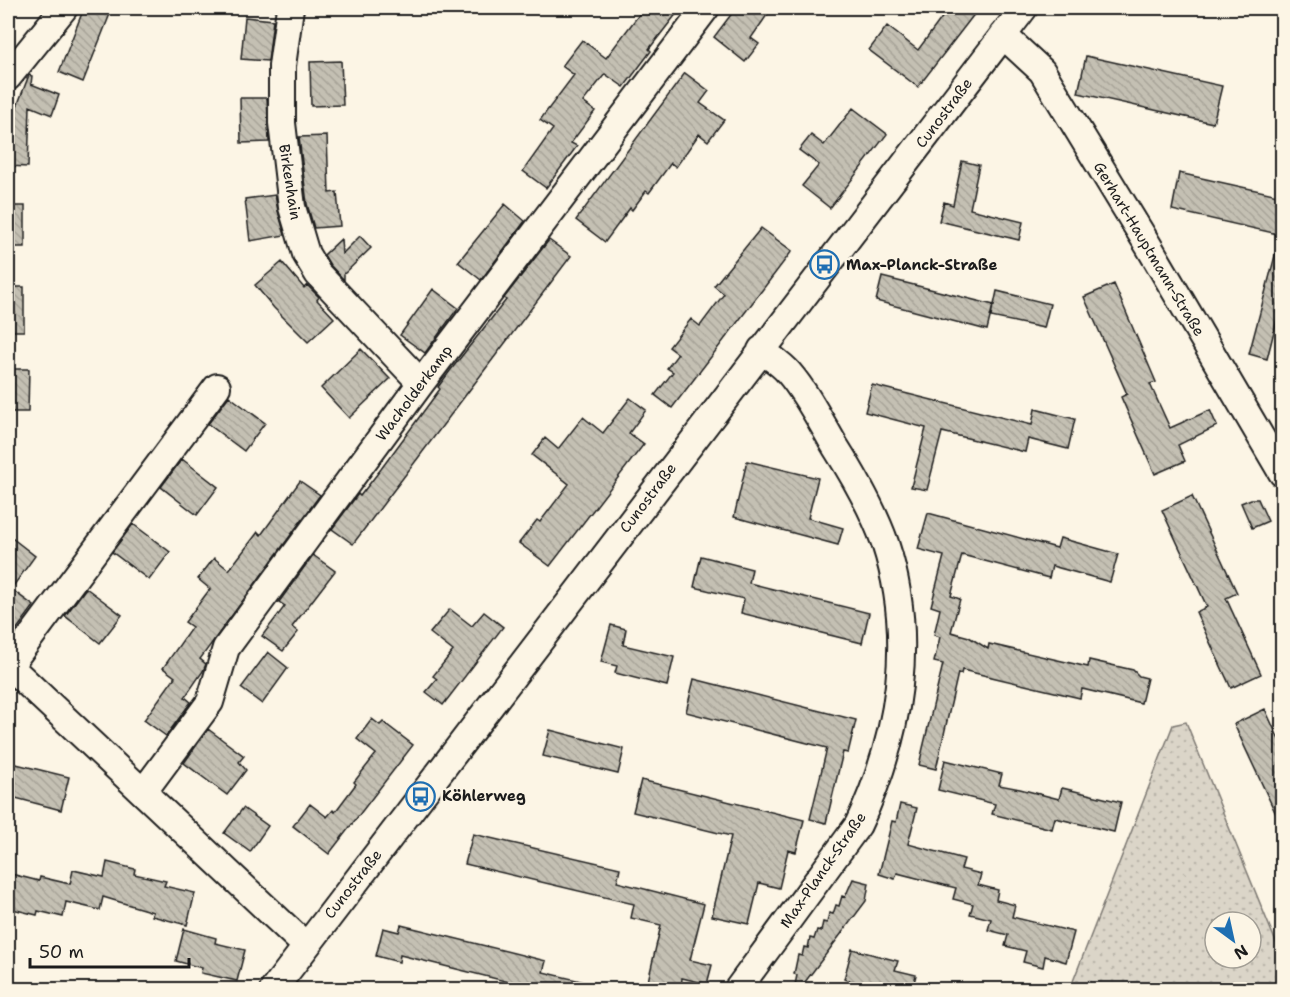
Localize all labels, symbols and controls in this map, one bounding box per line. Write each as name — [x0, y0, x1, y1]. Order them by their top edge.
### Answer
street label: Cunostraße — [911, 74, 977, 152]
street label: Birkenhain — [274, 143, 306, 221]
street label: Gerhart-Hauptmann-Straße — [1089, 158, 1209, 340]
bus stop icon: Max-Planck-Straße — [809, 249, 841, 281]
place label: Max-Planck-Straße — [846, 255, 997, 275]
street label: Wacholderkamp — [371, 341, 457, 445]
street label: Cunostraße — [615, 459, 681, 537]
bus stop icon: Köhlerweg — [405, 780, 437, 812]
place label: Köhlerweg — [442, 786, 526, 806]
street label: Max-Planck-Straße — [775, 808, 871, 932]
street label: Cunostraße — [320, 845, 386, 923]
north arrow — [1203, 910, 1263, 970]
scale bar — [30, 931, 189, 969]
text: 50 m — [39, 940, 84, 964]
text: N — [1230, 940, 1252, 964]

